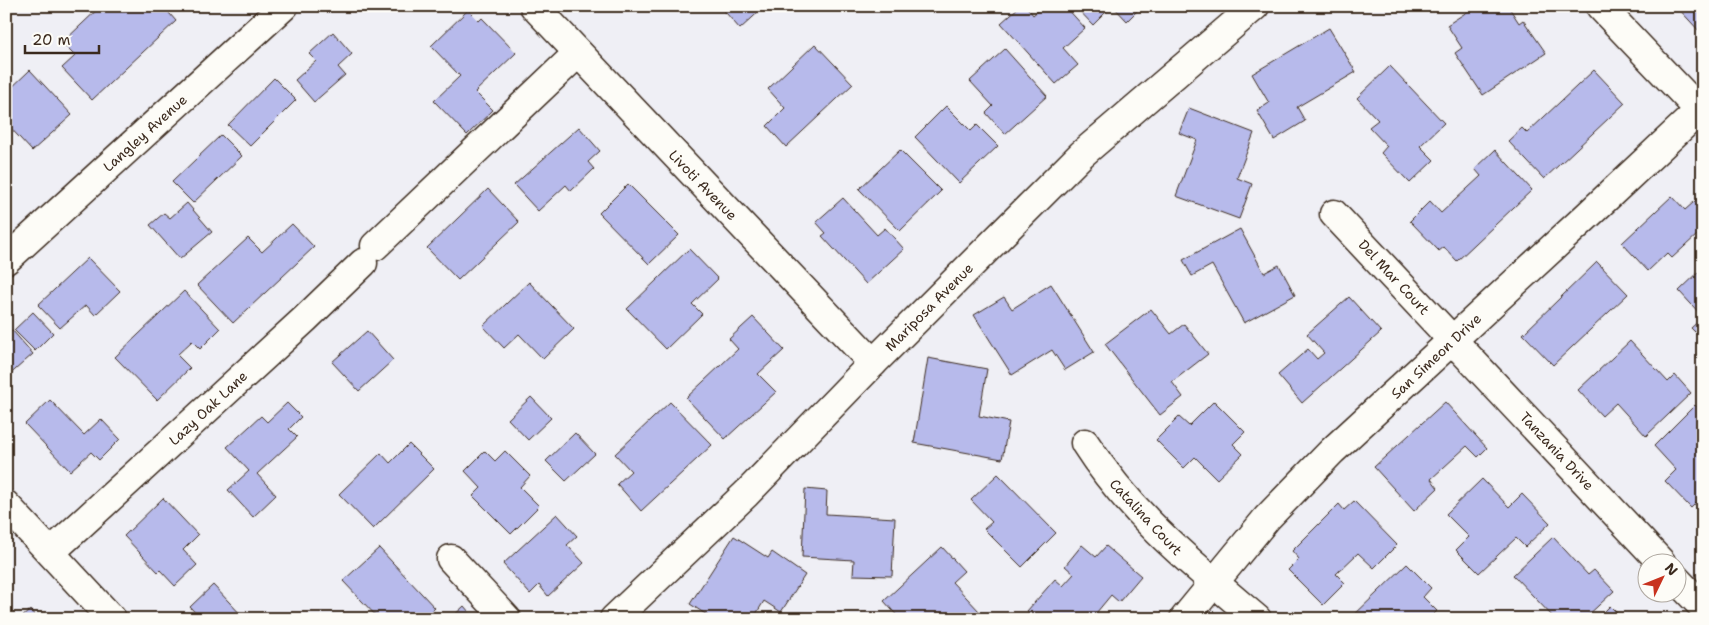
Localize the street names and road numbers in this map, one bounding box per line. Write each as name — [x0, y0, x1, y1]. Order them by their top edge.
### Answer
street label: Langley Avenue — [99, 90, 191, 176]
street label: Livoti Avenue — [665, 146, 741, 224]
street label: Del Mar Court — [1355, 236, 1433, 318]
street label: Mariposa Avenue — [881, 259, 977, 355]
street label: San Simeon Drive — [1387, 309, 1485, 403]
street label: Lazy Oak Lane — [165, 367, 251, 449]
street label: Tanzania Drive — [1516, 408, 1598, 494]
street label: Catalina Court — [1106, 475, 1186, 559]

